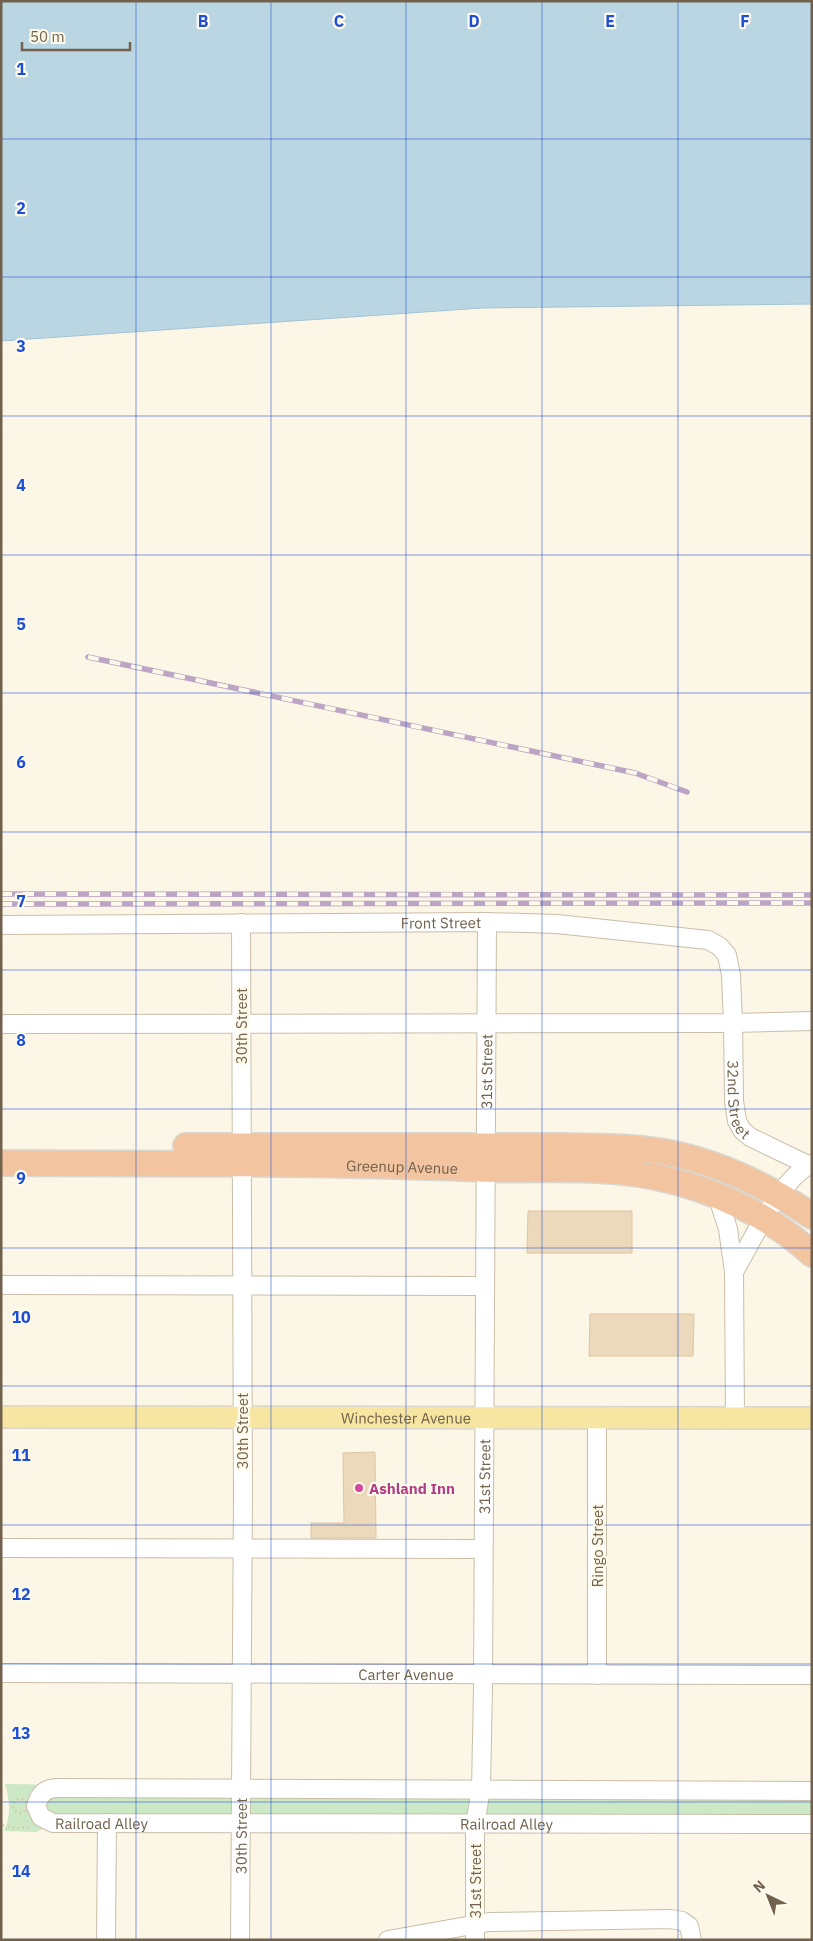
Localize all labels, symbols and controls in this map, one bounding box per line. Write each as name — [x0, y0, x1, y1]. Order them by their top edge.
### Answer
text: B — [198, 11, 209, 31]
text: C — [334, 11, 344, 31]
text: D — [468, 11, 480, 31]
text: E — [605, 11, 615, 31]
text: F — [740, 11, 750, 31]
scale bar — [22, 20, 130, 52]
text: 50 m — [30, 27, 65, 46]
text: 1 — [16, 59, 26, 79]
text: 2 — [16, 198, 26, 218]
text: 3 — [16, 336, 26, 356]
text: 4 — [16, 475, 26, 495]
text: 5 — [16, 614, 26, 634]
text: 6 — [16, 752, 26, 772]
text: 7 — [16, 891, 26, 911]
street label: Front Street — [401, 913, 481, 932]
street label: 30th Street — [232, 988, 251, 1064]
text: 8 — [16, 1030, 26, 1050]
street label: 31st Street — [477, 1034, 496, 1109]
street label: 32nd Street — [724, 1060, 755, 1143]
street label: Greenup Avenue — [346, 1155, 458, 1178]
text: 9 — [16, 1168, 26, 1188]
text: 10 — [11, 1307, 31, 1327]
street label: 30th Street — [233, 1393, 252, 1469]
street label: Winchester Avenue — [341, 1408, 471, 1427]
street label: 31st Street — [474, 1439, 494, 1514]
text: 11 — [11, 1445, 31, 1465]
place label: Ashland Inn — [369, 1479, 455, 1498]
marker: Ashland Inn — [353, 1482, 365, 1494]
street label: Ringo Street — [588, 1505, 607, 1587]
text: 12 — [11, 1584, 31, 1604]
street label: Carter Avenue — [358, 1664, 454, 1684]
text: 13 — [11, 1723, 31, 1743]
street label: 30th Street — [231, 1798, 250, 1874]
street label: Railroad Alley — [55, 1814, 148, 1833]
street label: Railroad Alley — [460, 1814, 553, 1833]
street label: 31st Street — [466, 1843, 485, 1919]
text: 14 — [11, 1861, 31, 1881]
north arrow — [743, 1871, 793, 1921]
text: N — [749, 1876, 769, 1897]

